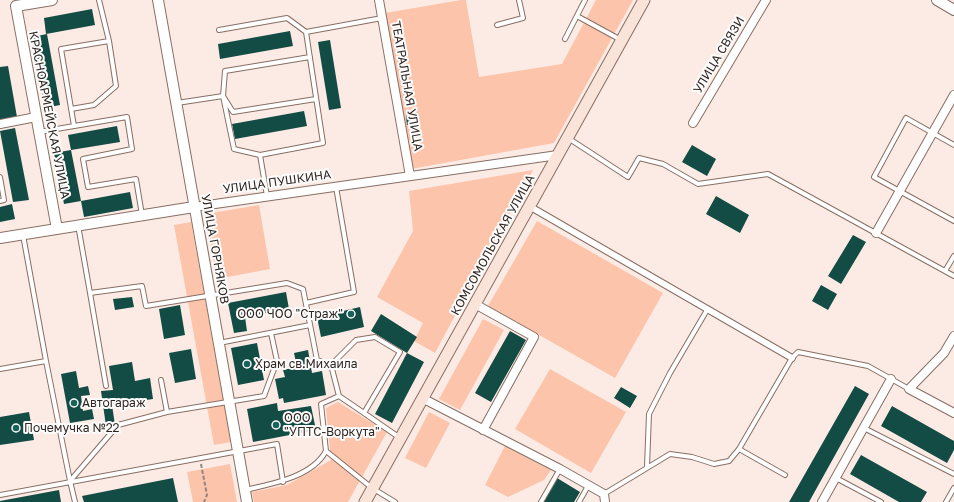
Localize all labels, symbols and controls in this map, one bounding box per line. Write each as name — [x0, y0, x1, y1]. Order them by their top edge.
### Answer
street label: УЛИЦА СВЯЗИ — [690, 14, 748, 96]
street label: ТЕАТРАЛЬНАЯ УЛИЦА — [388, 20, 426, 152]
street label: КРАСНОАРМЕЙСКАЯ УЛИЦА — [26, 30, 72, 200]
street label: УЛИЦА ПУШКИНА — [222, 167, 332, 197]
street label: КОМСОМОЛЬСКАЯ УЛИЦА — [448, 172, 538, 318]
street label: УЛИЦА ГОРНЯКОВ — [198, 193, 232, 305]
place label: ООО ЧОО "Страж" — [237, 307, 343, 321]
marker: ООО ЧОО "Страж" — [346, 309, 356, 319]
place label: Храм св.Михаила — [255, 357, 358, 371]
marker: Храм св.Михаила — [242, 359, 252, 369]
place label: Автогараж — [82, 396, 145, 410]
marker: Автогараж — [69, 398, 79, 408]
place label: ООО "УПТС-Воркута" — [284, 411, 380, 439]
marker: ООО "УПТС-Воркута" — [271, 420, 281, 430]
place label: Почемучка №22 — [24, 421, 120, 435]
marker: Почемучка №22 — [11, 423, 21, 433]

